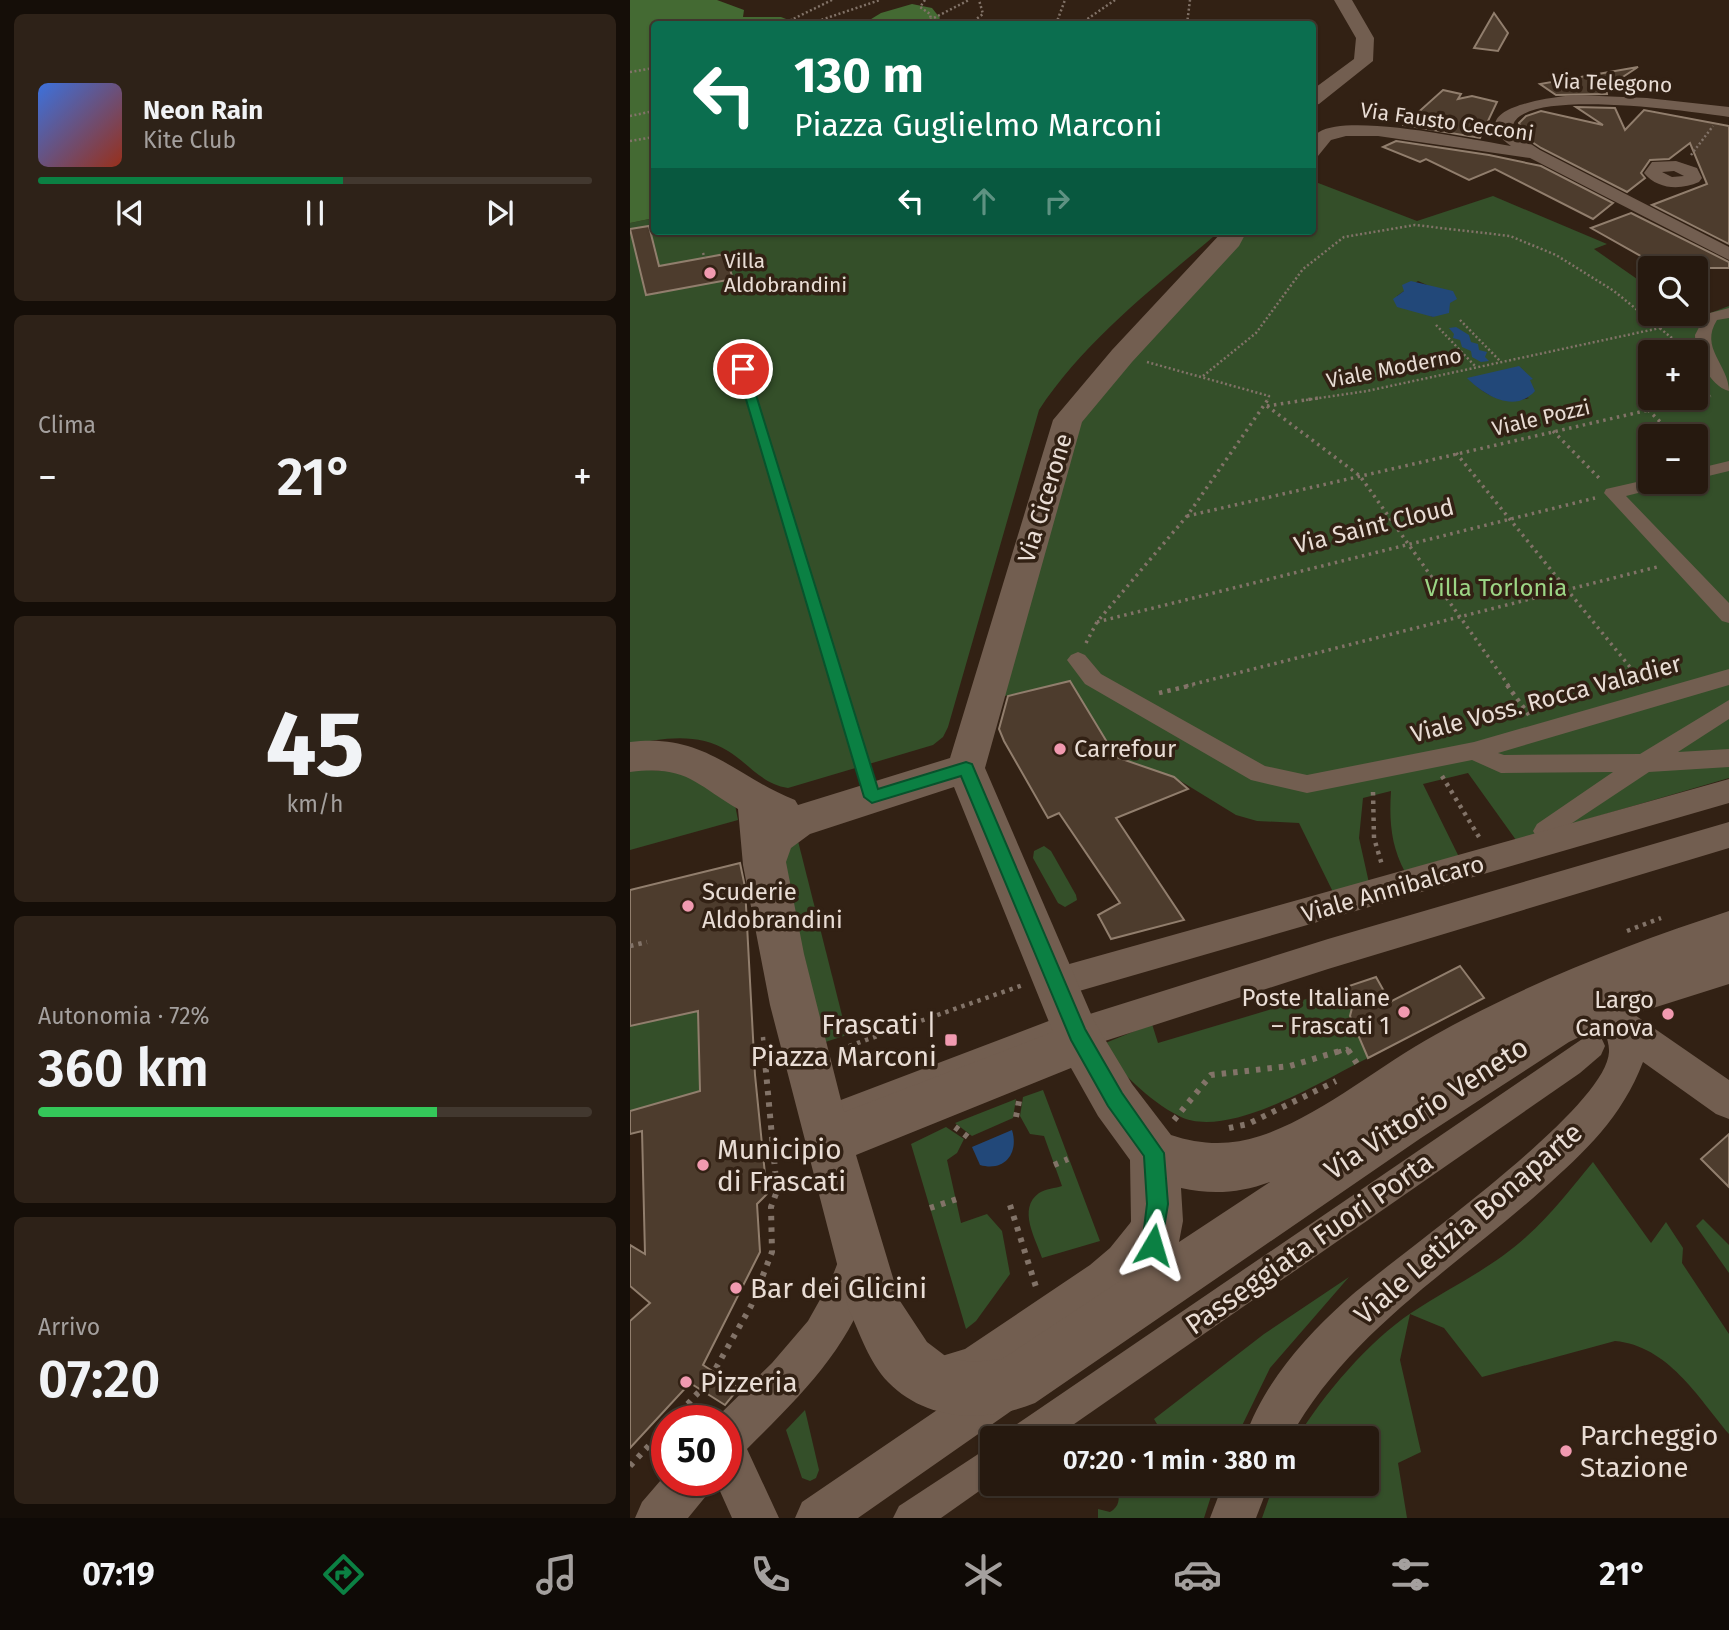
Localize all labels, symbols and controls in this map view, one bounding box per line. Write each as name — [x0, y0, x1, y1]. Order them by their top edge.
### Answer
text: 130 m — [794, 46, 924, 105]
icon: left — [679, 49, 770, 140]
street label: Via Telegono — [1551, 68, 1673, 98]
text: Neon Rain — [143, 95, 263, 126]
street label: Via Fausto Cecconi — [1359, 97, 1535, 147]
text: Piazza Guglielmo Marconi — [794, 106, 1162, 144]
text: Kite Club — [143, 126, 236, 154]
icon: left — [892, 182, 930, 220]
icon: ahead — [965, 182, 1003, 220]
icon: right — [1038, 182, 1076, 220]
icon: previous — [111, 194, 149, 232]
icon: pause — [296, 194, 334, 232]
icon: next — [481, 194, 519, 232]
place label: Villa Aldobrandini — [724, 248, 847, 298]
map controls — [1638, 256, 1708, 494]
button: search — [1638, 256, 1708, 326]
marker: Villa Aldobrandini — [702, 265, 718, 281]
pin — [713, 339, 773, 399]
button: + — [1638, 340, 1708, 410]
street label: Viale Moderno — [1324, 342, 1464, 394]
icon: arrive — [724, 350, 762, 388]
street label: Viale Pozzi — [1489, 394, 1593, 442]
text: Clima — [38, 411, 96, 439]
button: − — [1638, 424, 1708, 494]
street label: Via Cicerone — [1012, 430, 1078, 566]
text: 21° — [277, 446, 353, 509]
text: − — [38, 454, 57, 500]
text: + — [573, 454, 592, 500]
street label: Via Saint Cloud — [1291, 493, 1457, 559]
park label: Villa Torlonia — [1425, 574, 1567, 602]
street label: Viale Voss. Rocca Valadier — [1408, 649, 1685, 749]
text: 45 — [265, 690, 365, 799]
place label: Carrefour — [1074, 735, 1177, 763]
marker: Carrefour — [1052, 741, 1068, 757]
text: km/h — [287, 790, 343, 818]
street label: Viale Annibalcaro — [1299, 850, 1487, 928]
place label: Scuderie Aldobrandini — [702, 878, 843, 934]
marker: Scuderie Aldobrandini — [680, 898, 696, 914]
place label: Poste Italiane – Frascati 1 — [1241, 984, 1390, 1040]
place label: Largo Canova — [1575, 986, 1654, 1042]
text: Autonomia · 72% — [38, 1002, 210, 1030]
marker: Poste Italiane – Frascati 1 — [1396, 1004, 1412, 1020]
marker: Largo Canova — [1660, 1006, 1676, 1022]
place label: Frascati | Piazza Marconi — [750, 1008, 937, 1073]
street label: Via Vittorio Veneto — [1318, 1030, 1534, 1187]
marker: Frascati | Piazza Marconi — [943, 1032, 959, 1048]
text: 360 km — [38, 1037, 209, 1100]
street label: Viale Letizia Bonaparte — [1348, 1116, 1589, 1331]
place label: Municipio di Frascati — [717, 1133, 846, 1198]
street label: Passeggiata Fuori Porta — [1179, 1145, 1440, 1341]
marker: Municipio di Frascati — [695, 1157, 711, 1173]
position arrow — [1116, 1208, 1190, 1282]
place label: Bar dei Glicini — [750, 1272, 927, 1305]
marker: Bar dei Glicini — [728, 1280, 744, 1296]
text: Arrivo — [38, 1313, 100, 1341]
text: 07:20 — [38, 1348, 160, 1411]
place label: Pizzeria — [700, 1366, 798, 1399]
marker: Pizzeria — [678, 1374, 694, 1390]
speed limit sign: 50 — [651, 1405, 742, 1496]
place label: Parcheggio Stazione — [1580, 1419, 1718, 1484]
marker: Parcheggio Stazione — [1558, 1443, 1574, 1459]
text: 07:20 · 1 min · 380 m — [1063, 1445, 1296, 1476]
icon: directions — [319, 1550, 368, 1599]
icon: music — [532, 1550, 581, 1599]
icon: phone — [746, 1550, 795, 1599]
icon: climate — [959, 1550, 1008, 1599]
icon: car — [1173, 1550, 1222, 1599]
icon: filters — [1386, 1550, 1435, 1599]
text: 07:19 — [82, 1555, 155, 1593]
text: 21° — [1599, 1555, 1647, 1593]

